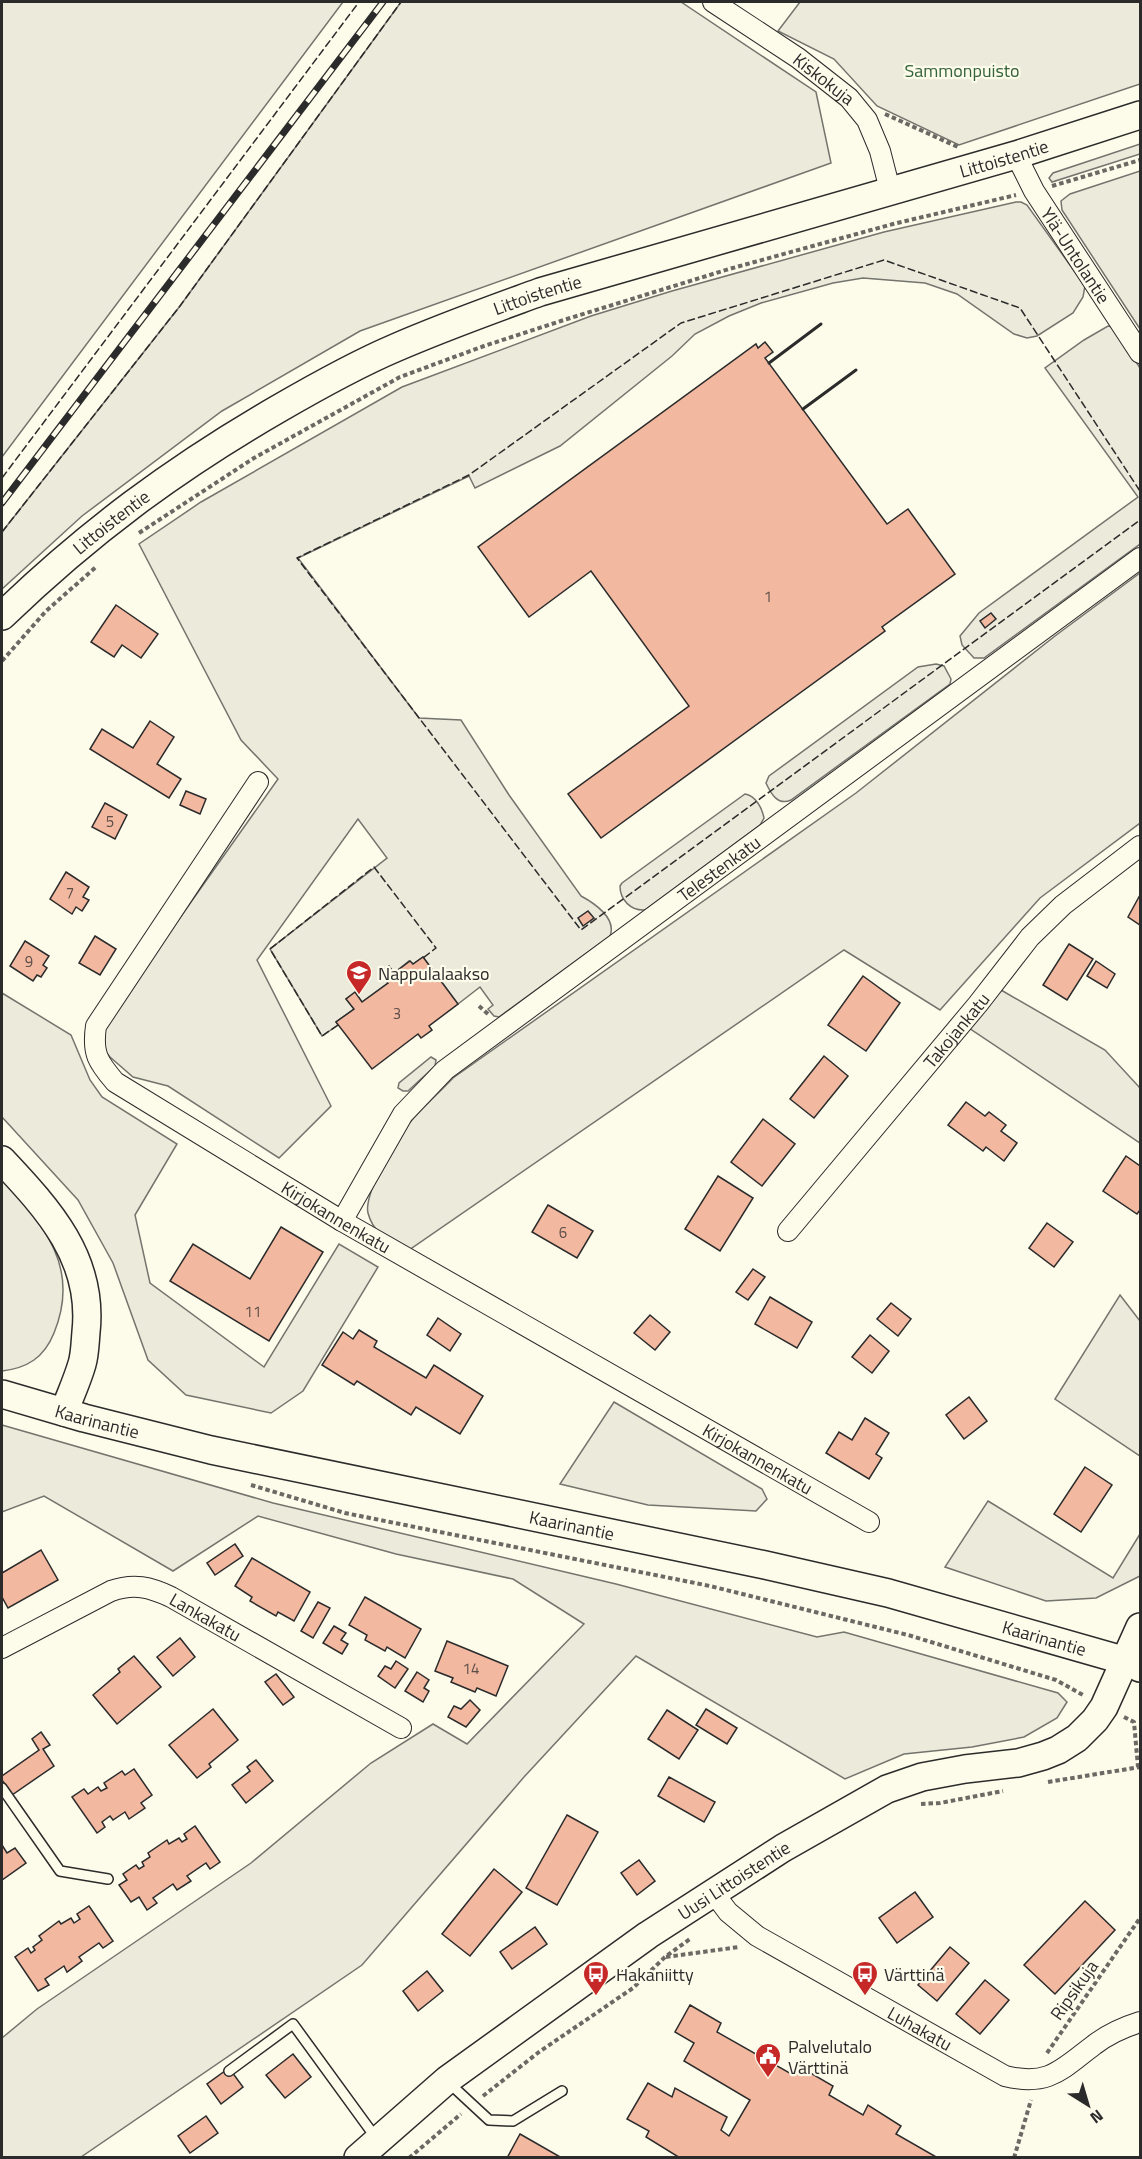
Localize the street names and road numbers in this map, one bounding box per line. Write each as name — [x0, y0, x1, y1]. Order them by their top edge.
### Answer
street label: Kiskokuja — [788, 46, 861, 111]
street label: Littoistentie — [956, 132, 1052, 184]
street label: Ylä-Untolantie — [1035, 202, 1117, 309]
street label: Littoistentie — [489, 267, 584, 322]
street label: Littoistentie — [66, 483, 155, 561]
street label: Telestenkatu — [672, 829, 766, 908]
street label: Takojankatu — [917, 987, 996, 1074]
street label: Kirjokannenkatu — [276, 1174, 396, 1260]
street label: Kaarinantie — [52, 1397, 142, 1445]
street label: Kirjokannenkatu — [698, 1416, 818, 1501]
street label: Kaarinantie — [527, 1503, 617, 1547]
street label: Lankakatu — [165, 1586, 246, 1648]
street label: Kaarinantie — [999, 1613, 1090, 1663]
street label: Uusi Littoistentie — [672, 1833, 795, 1926]
street label: Ripsikuja — [1043, 1954, 1105, 2026]
street label: Luhakatu — [883, 1999, 957, 2057]

